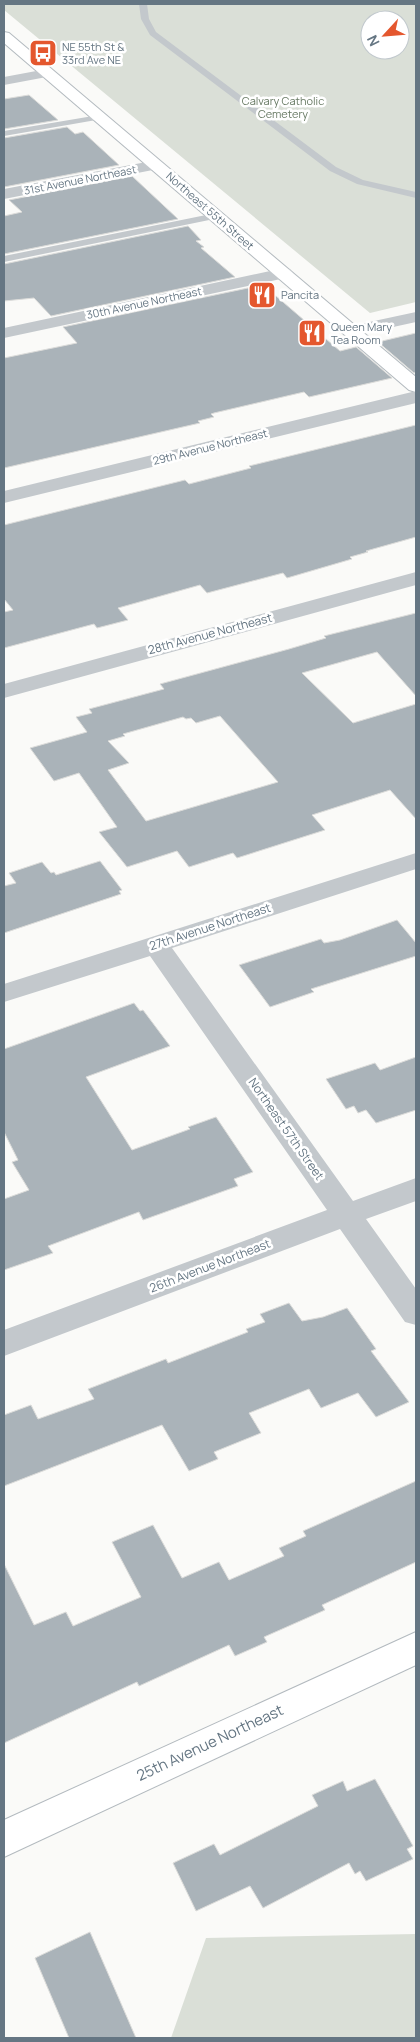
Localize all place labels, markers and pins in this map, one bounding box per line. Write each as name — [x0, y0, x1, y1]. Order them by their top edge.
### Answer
bus stop icon: NE 55th St & 33rd Ave NE — [28, 38, 58, 68]
place label: NE 55th St & 33rd Ave NE — [62, 39, 125, 67]
restaurant icon: Pancita — [247, 280, 277, 310]
place label: Pancita — [281, 287, 319, 302]
restaurant icon: Queen Mary Tea Room — [297, 318, 327, 348]
place label: Queen Mary Tea Room — [331, 319, 392, 347]

